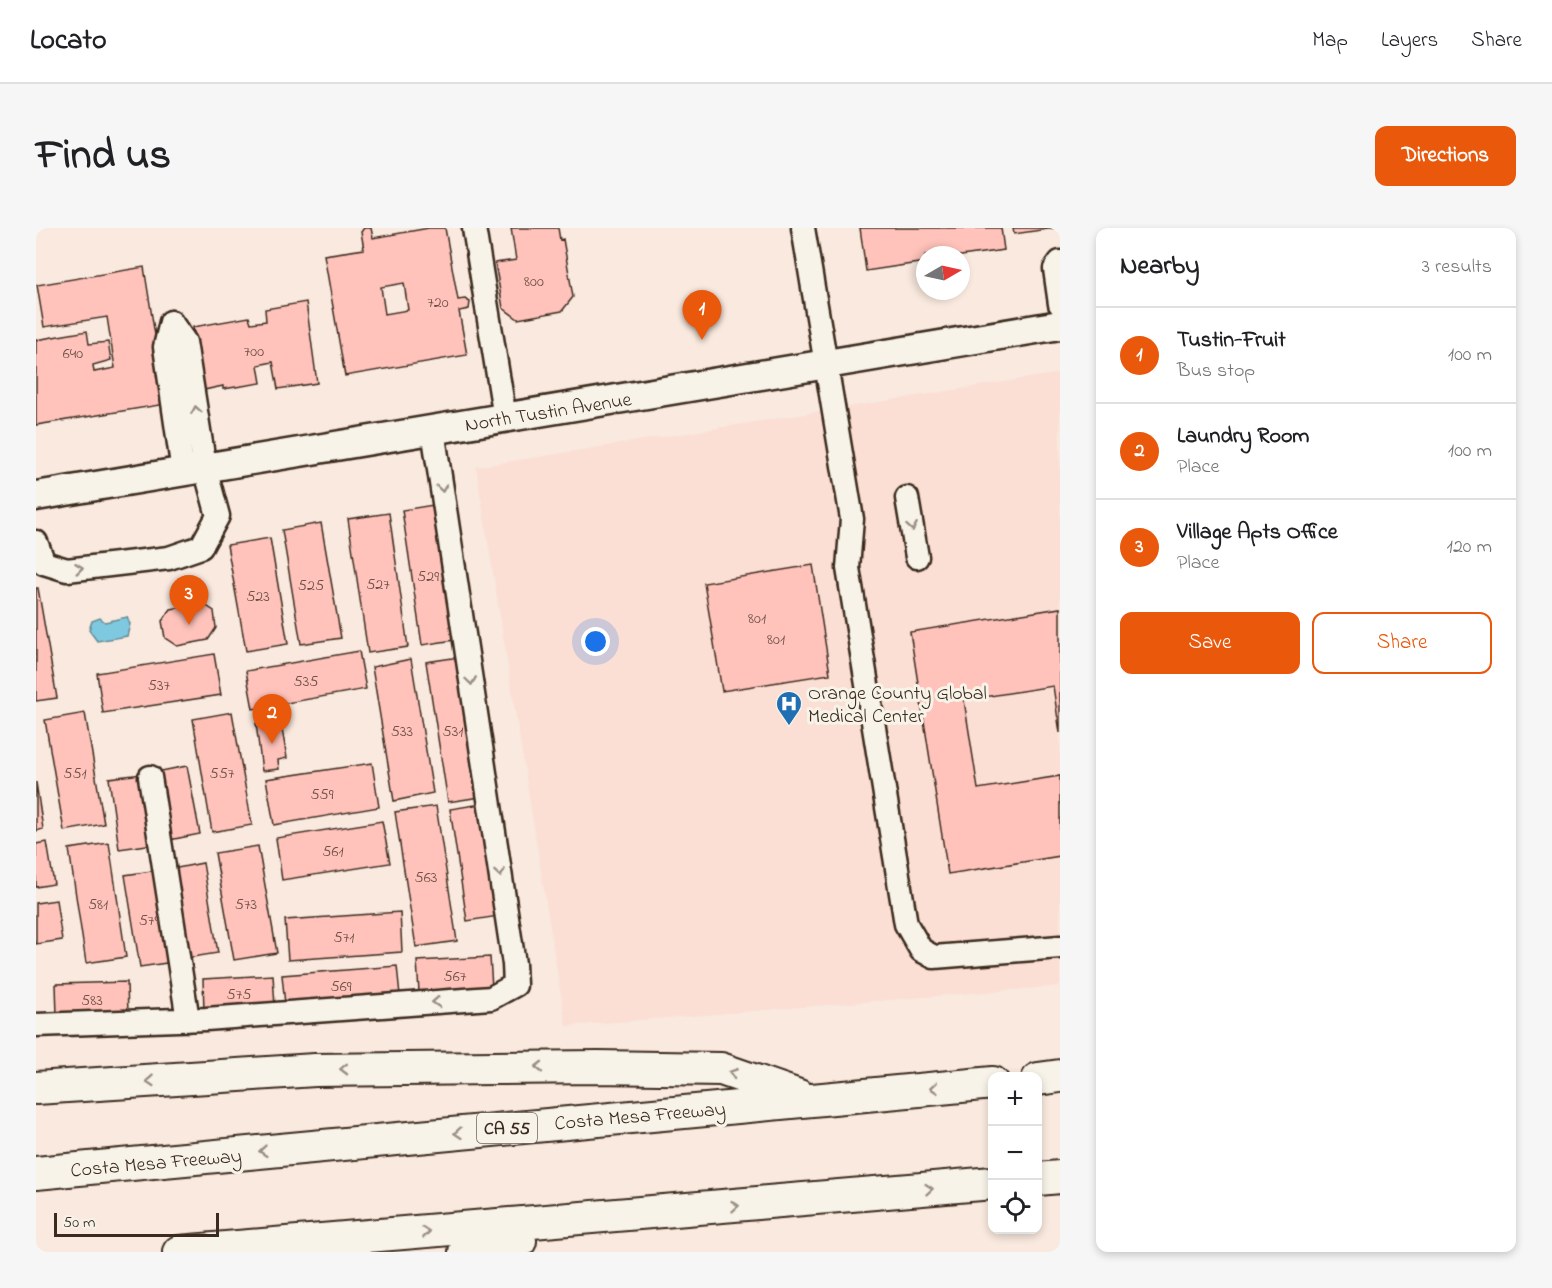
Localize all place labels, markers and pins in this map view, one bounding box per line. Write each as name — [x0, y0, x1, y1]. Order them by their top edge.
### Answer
pin: 1 — [682, 291, 722, 340]
pin: 3 — [170, 576, 208, 625]
place label: Orange County Global Medical Center — [808, 680, 987, 732]
hospital icon: Orange County Global Medical Center — [774, 689, 804, 727]
pin: 2 — [252, 694, 292, 744]

